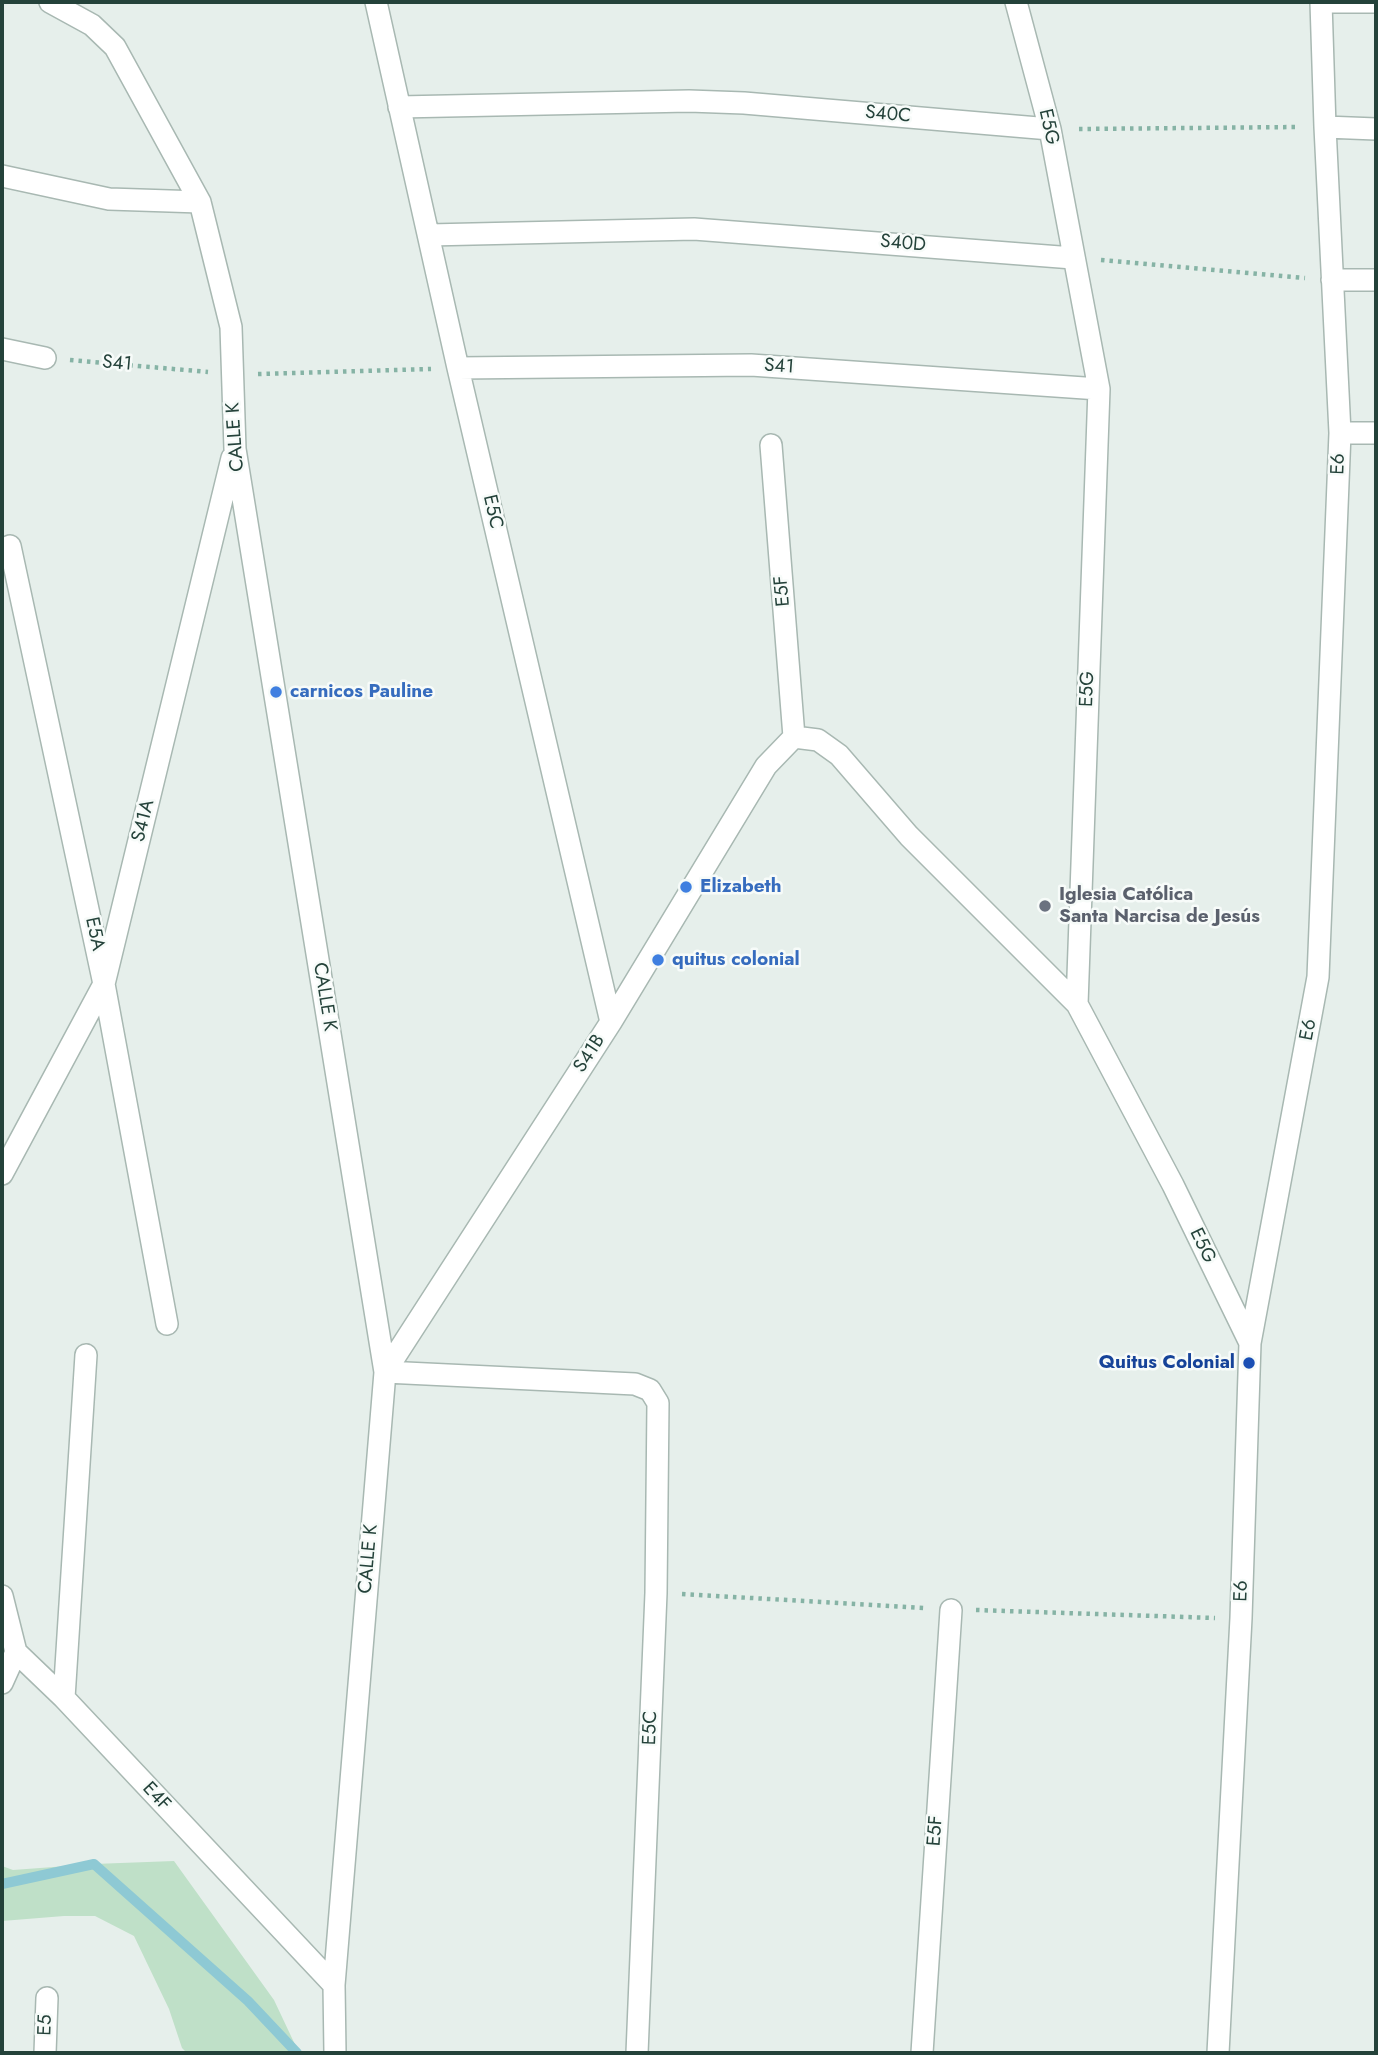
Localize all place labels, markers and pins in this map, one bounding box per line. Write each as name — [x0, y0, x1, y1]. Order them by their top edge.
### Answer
place label: carnicos Pauline — [290, 681, 433, 703]
marker: carnicos Pauline — [268, 684, 284, 700]
place label: Elizabeth — [700, 876, 781, 898]
marker: Elizabeth — [678, 879, 694, 895]
place label: Iglesia Católica Santa Narcisa de Jesús — [1059, 884, 1260, 928]
marker: Iglesia Católica Santa Narcisa de Jesús — [1037, 898, 1053, 914]
place label: quitus colonial — [672, 949, 800, 971]
marker: quitus colonial — [650, 952, 666, 968]
place label: Quitus Colonial — [1099, 1352, 1235, 1374]
marker: Quitus Colonial — [1241, 1355, 1257, 1371]

